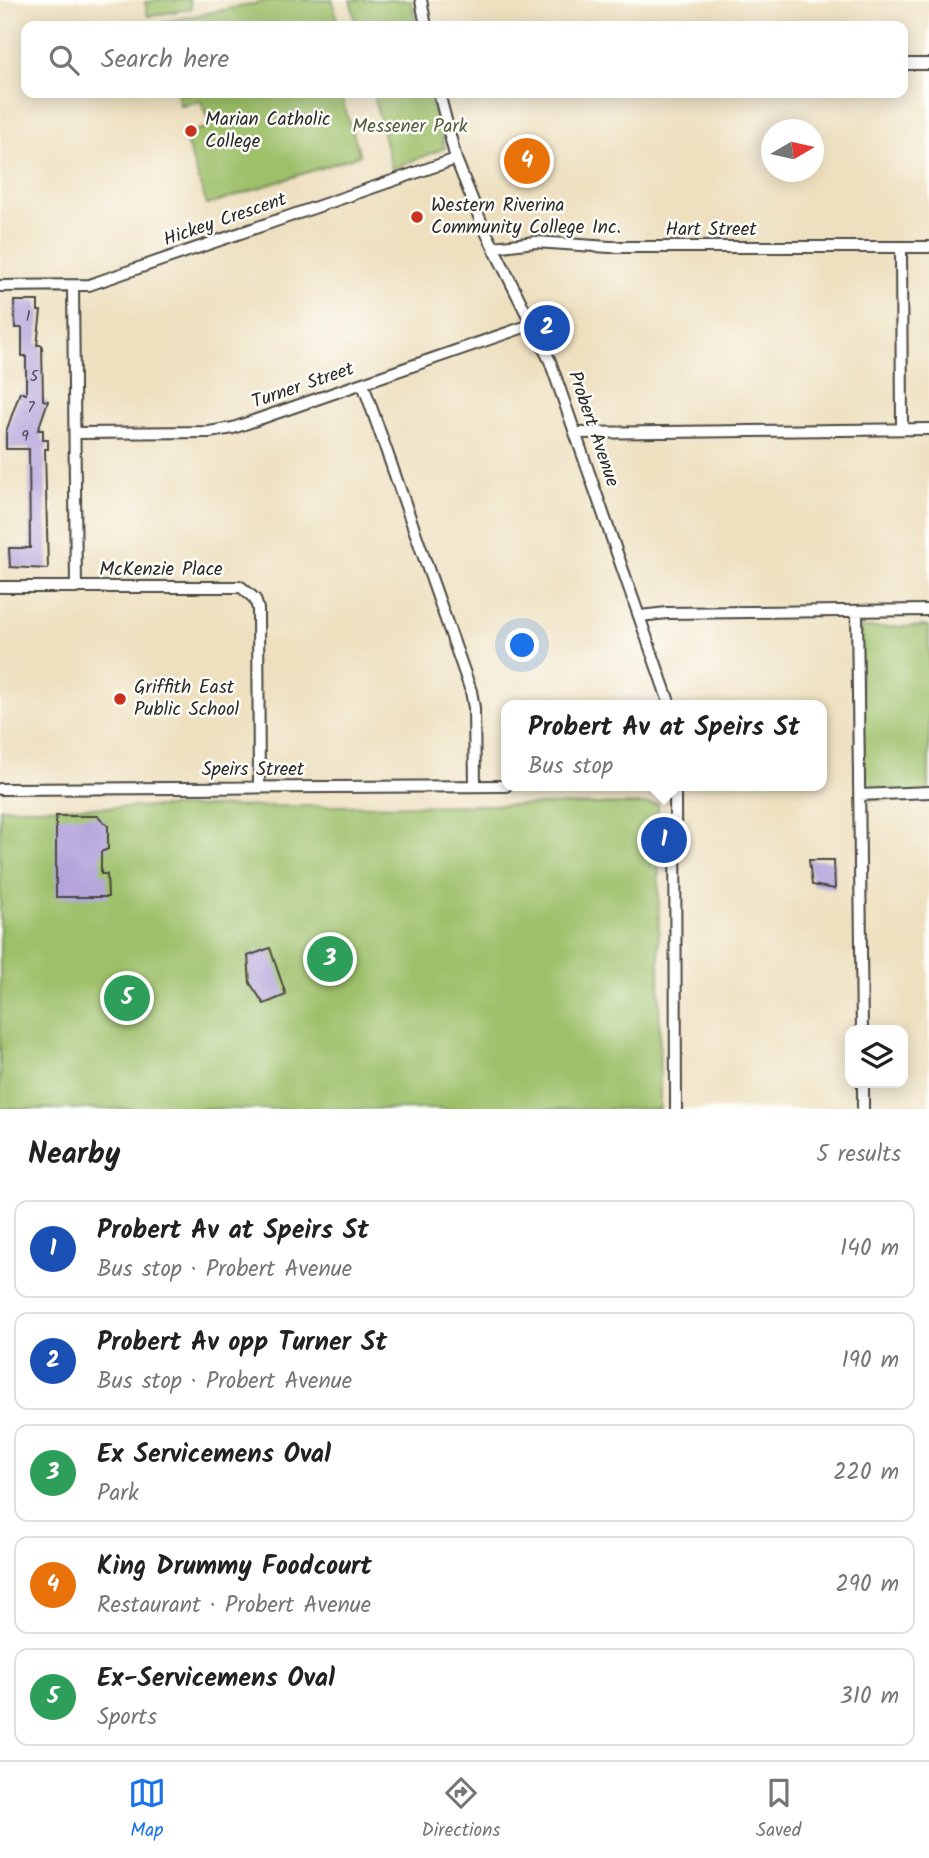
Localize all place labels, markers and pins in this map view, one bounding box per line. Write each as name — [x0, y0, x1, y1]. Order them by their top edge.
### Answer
place label: Marian Catholic College — [205, 105, 330, 157]
marker: Marian Catholic College — [183, 123, 199, 139]
pin: 4 — [504, 135, 550, 187]
place label: Western Riverina Community College Inc. — [431, 191, 621, 243]
marker: Western Riverina Community College Inc. — [409, 209, 425, 225]
pin: 2 — [524, 302, 570, 354]
place label: Griffith East Public School — [134, 673, 240, 725]
marker: Griffith East Public School — [112, 691, 128, 707]
pin: 1 — [641, 814, 687, 866]
pin: 3 — [307, 933, 353, 985]
pin: 5 — [104, 972, 150, 1024]

